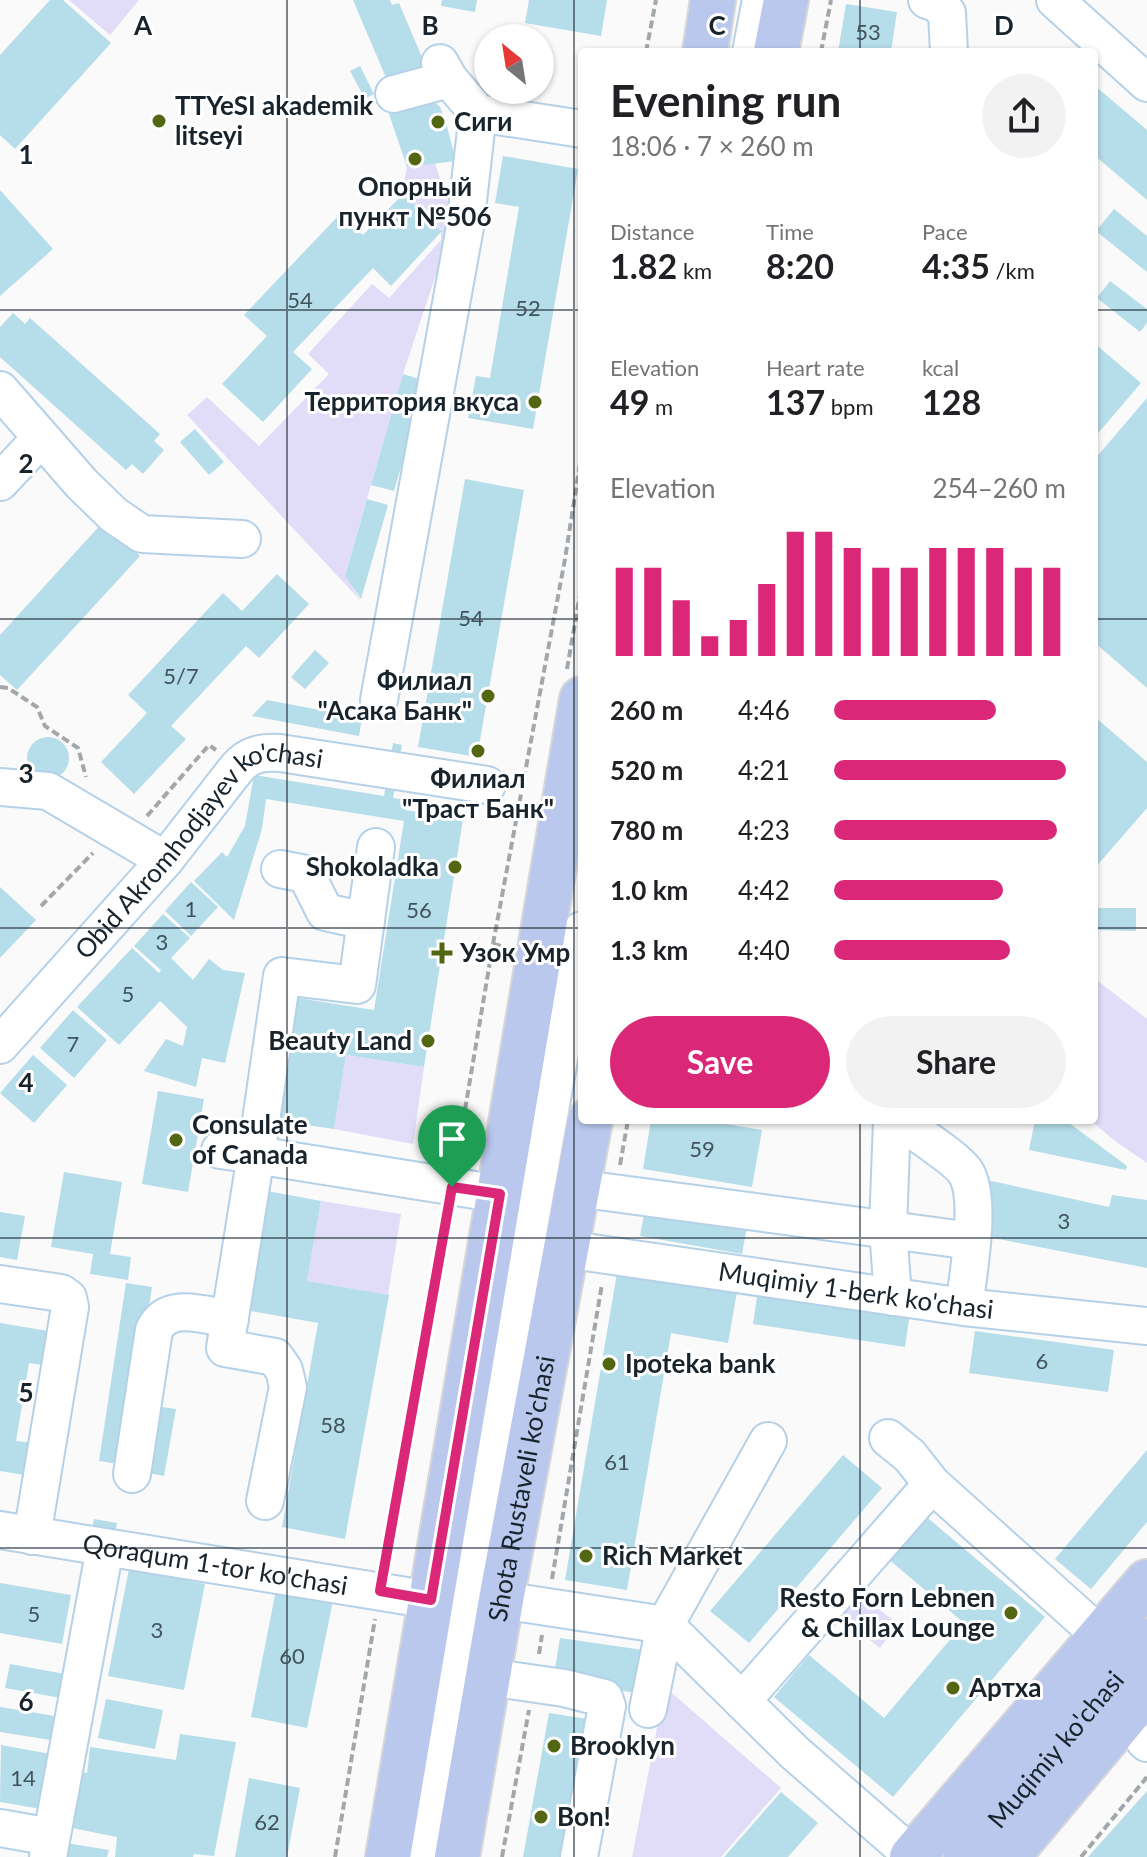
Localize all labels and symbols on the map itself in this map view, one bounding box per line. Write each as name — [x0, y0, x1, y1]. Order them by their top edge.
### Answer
text: A — [133, 9, 153, 41]
text: B — [421, 9, 439, 41]
text: C — [708, 9, 726, 41]
text: D — [994, 9, 1014, 41]
house number: 53 — [855, 18, 881, 45]
north arrow — [474, 24, 554, 104]
place label: TTYeSI akademik litseyi — [175, 89, 373, 151]
place label: Сиги — [454, 105, 512, 137]
marker: TTYeSI akademik litseyi — [150, 112, 168, 130]
marker: Сиги — [429, 113, 447, 131]
text: 1 — [18, 138, 34, 170]
marker: Опорный пункт №506 — [406, 150, 424, 168]
place label: Опорный пункт №506 — [339, 170, 491, 232]
house number: 54 — [287, 286, 313, 313]
house number: 52 — [515, 294, 541, 321]
place label: Территория вкуса — [304, 385, 519, 417]
marker: Территория вкуса — [526, 393, 544, 411]
text: 2 — [18, 447, 34, 479]
house number: 54 — [458, 604, 484, 631]
house number: 5/7 — [163, 662, 199, 689]
place label: Филиал "Асака Банк" — [317, 664, 472, 726]
marker: Филиал "Асака Банк" — [479, 687, 497, 705]
street label: Obid Akromhodjayev ko'chasi — [67, 736, 325, 965]
marker: Филиал "Траст Банк" — [469, 742, 487, 760]
text: 3 — [18, 757, 34, 789]
place label: Филиал "Траст Банк" — [402, 762, 554, 824]
place label: Shokoladka — [306, 850, 439, 882]
marker: Shokoladka — [446, 858, 464, 876]
house number: 1 — [185, 895, 197, 922]
house number: 56 — [406, 896, 432, 923]
house number: 3 — [156, 928, 168, 955]
place label: Узок Умр — [459, 936, 570, 968]
marker: Узок Умр — [431, 942, 453, 964]
house number: 5 — [122, 980, 134, 1007]
place label: Beauty Land — [268, 1024, 412, 1056]
house number: 7 — [67, 1030, 79, 1057]
marker: Beauty Land — [419, 1032, 437, 1050]
text: 4 — [18, 1066, 34, 1098]
pin — [418, 1105, 486, 1187]
place label: Consulate of Canada — [192, 1108, 308, 1170]
marker: Consulate of Canada — [167, 1131, 185, 1149]
house number: 59 — [689, 1135, 715, 1162]
house number: 3 — [1058, 1207, 1070, 1234]
street label: Muqimiy 1-berk ko'chasi — [716, 1255, 995, 1325]
place label: Ipoteka bank — [625, 1347, 775, 1379]
house number: 6 — [1036, 1347, 1048, 1374]
street label: Shota Rustaveli ko'chasi — [481, 1353, 561, 1624]
marker: Ipoteka bank — [600, 1355, 618, 1373]
text: 5 — [18, 1376, 34, 1408]
house number: 58 — [320, 1411, 346, 1438]
house number: 61 — [604, 1448, 630, 1475]
street label: Qoraqum 1-tor ko'chasi — [81, 1527, 350, 1601]
place label: Rich Market — [602, 1539, 743, 1571]
marker: Rich Market — [577, 1547, 595, 1565]
place label: Resto Forn Lebnen & Chillax Lounge — [779, 1581, 995, 1643]
house number: 5 — [28, 1600, 40, 1627]
marker: Resto Forn Lebnen & Chillax Lounge — [1002, 1604, 1020, 1622]
house number: 3 — [151, 1616, 163, 1643]
house number: 60 — [279, 1642, 305, 1669]
street label: Muqimiy ko'chasi — [980, 1664, 1130, 1834]
place label: Артха — [968, 1671, 1042, 1703]
marker: Артха — [944, 1679, 962, 1697]
text: 6 — [18, 1685, 34, 1717]
place label: Brooklyn — [570, 1729, 675, 1761]
marker: Brooklyn — [545, 1737, 563, 1755]
house number: 14 — [10, 1764, 36, 1791]
place label: Bon! — [557, 1800, 611, 1832]
house number: 62 — [254, 1808, 280, 1835]
marker: Bon! — [532, 1808, 550, 1826]

